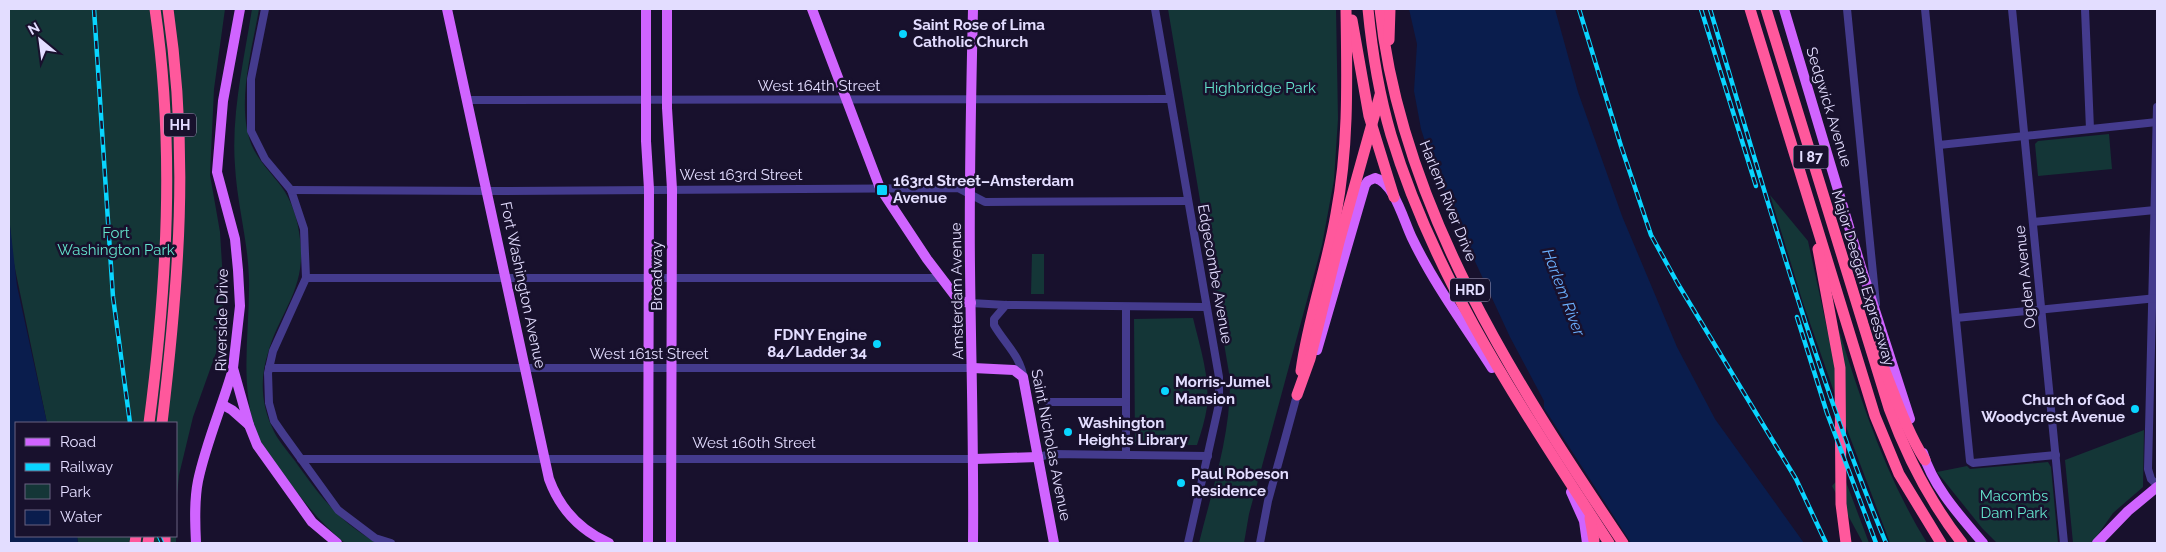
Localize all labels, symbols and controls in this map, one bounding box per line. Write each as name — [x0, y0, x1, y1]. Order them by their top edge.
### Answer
north arrow — [15, 15, 65, 65]
place label: Saint Rose of Lima Catholic Church — [913, 16, 1045, 51]
text: N — [25, 19, 42, 38]
marker: Saint Rose of Lima Catholic Church — [897, 28, 909, 40]
street label: Sedgwick Avenue — [1802, 45, 1856, 169]
street label: West 164th Street — [758, 77, 880, 95]
park label: Highbridge Park — [1204, 79, 1316, 97]
road number: HH — [164, 114, 196, 136]
street label: Harlem River Drive — [1415, 138, 1481, 264]
road number: I 87 — [1794, 146, 1828, 168]
street label: West 163rd Street — [680, 166, 802, 184]
place label: 163rd Street–Amsterdam Avenue — [893, 172, 1074, 207]
marker: 163rd Street–Amsterdam Avenue — [875, 183, 889, 197]
street label: Major Deegan Expressway — [1828, 188, 1898, 368]
street label: Fort Washington Avenue — [497, 200, 549, 370]
street label: Edgecombe Avenue — [1194, 203, 1236, 345]
street label: Amsterdam Avenue — [947, 222, 967, 360]
park label: Fort Washington Park — [57, 224, 175, 259]
street label: Ogden Avenue — [2011, 224, 2039, 329]
street label: Broadway — [648, 241, 666, 311]
water label: Harlem River — [1538, 246, 1589, 339]
street label: Riverside Drive — [212, 268, 232, 372]
road number: HRD — [1450, 278, 1490, 302]
place label: FDNY Engine 84/Ladder 34 — [767, 326, 867, 361]
marker: FDNY Engine 84/Ladder 34 — [871, 338, 883, 350]
street label: West 161st Street — [589, 345, 709, 363]
street label: Saint Nicholas Avenue — [1027, 368, 1075, 523]
place label: Morris-Jumel Mansion — [1175, 373, 1270, 408]
marker: Morris-Jumel Mansion — [1159, 385, 1171, 397]
place label: Church of God Woodycrest Avenue — [1981, 391, 2125, 426]
marker: Church of God Woodycrest Avenue — [2129, 403, 2141, 415]
place label: Washington Heights Library — [1078, 414, 1188, 449]
legend — [15, 422, 178, 537]
marker: Washington Heights Library — [1062, 426, 1074, 438]
text: Road — [60, 433, 96, 451]
street label: West 160th Street — [692, 434, 816, 452]
text: Railway — [60, 458, 113, 476]
place label: Paul Robeson Residence — [1191, 465, 1289, 500]
marker: Paul Robeson Residence — [1175, 477, 1187, 489]
text: Park — [60, 483, 91, 501]
park label: Macombs Dam Park — [1980, 487, 2048, 522]
text: Water — [60, 508, 103, 526]

